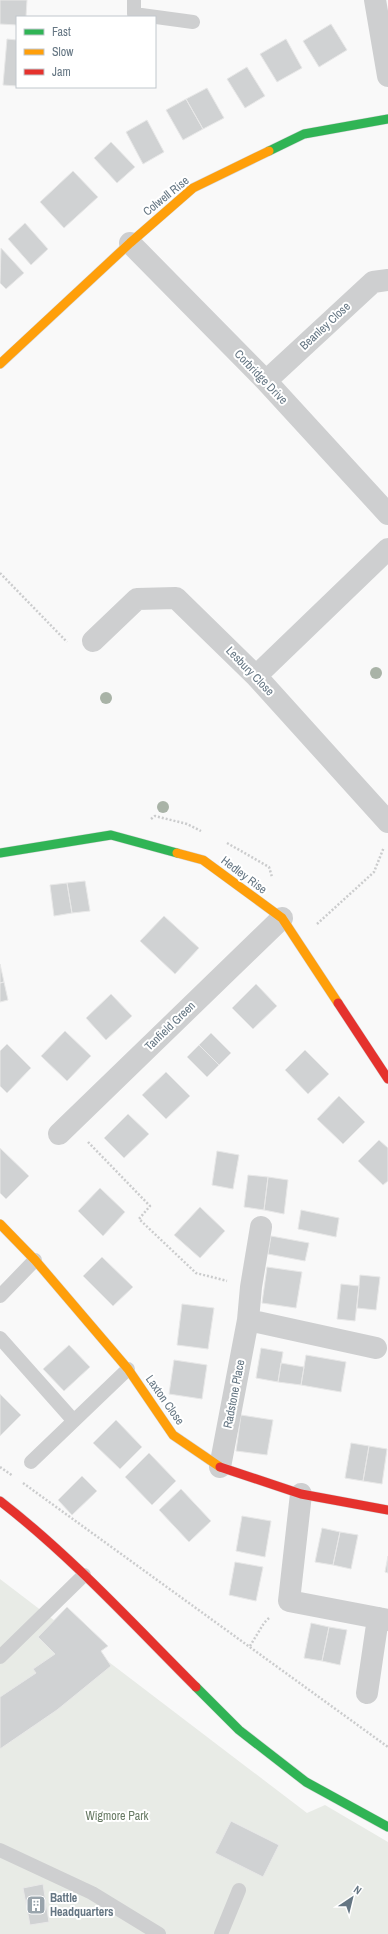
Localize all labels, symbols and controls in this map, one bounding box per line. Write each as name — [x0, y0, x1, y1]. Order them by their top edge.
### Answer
legend — [16, 16, 156, 88]
text: Fast — [52, 24, 71, 40]
text: Slow — [52, 44, 74, 60]
text: Jam — [52, 64, 71, 80]
street label: Colwell Rise — [140, 173, 192, 219]
street label: Beanley Close — [296, 299, 354, 353]
street label: Corbridge Drive — [231, 346, 291, 408]
street label: Lesbury Close — [222, 643, 278, 699]
street label: Hedley Rise — [218, 852, 270, 898]
street label: Tanfield Green — [141, 998, 199, 1054]
street label: Radstone Place — [220, 1358, 248, 1430]
street label: Laxton Close — [142, 1372, 188, 1428]
park label: Wigmore Park — [86, 1808, 149, 1824]
north arrow — [332, 1878, 372, 1918]
text: N — [351, 1882, 364, 1897]
place label: Battle Headquarters — [50, 1890, 114, 1920]
building icon: Battle Headquarters — [25, 1894, 47, 1916]

